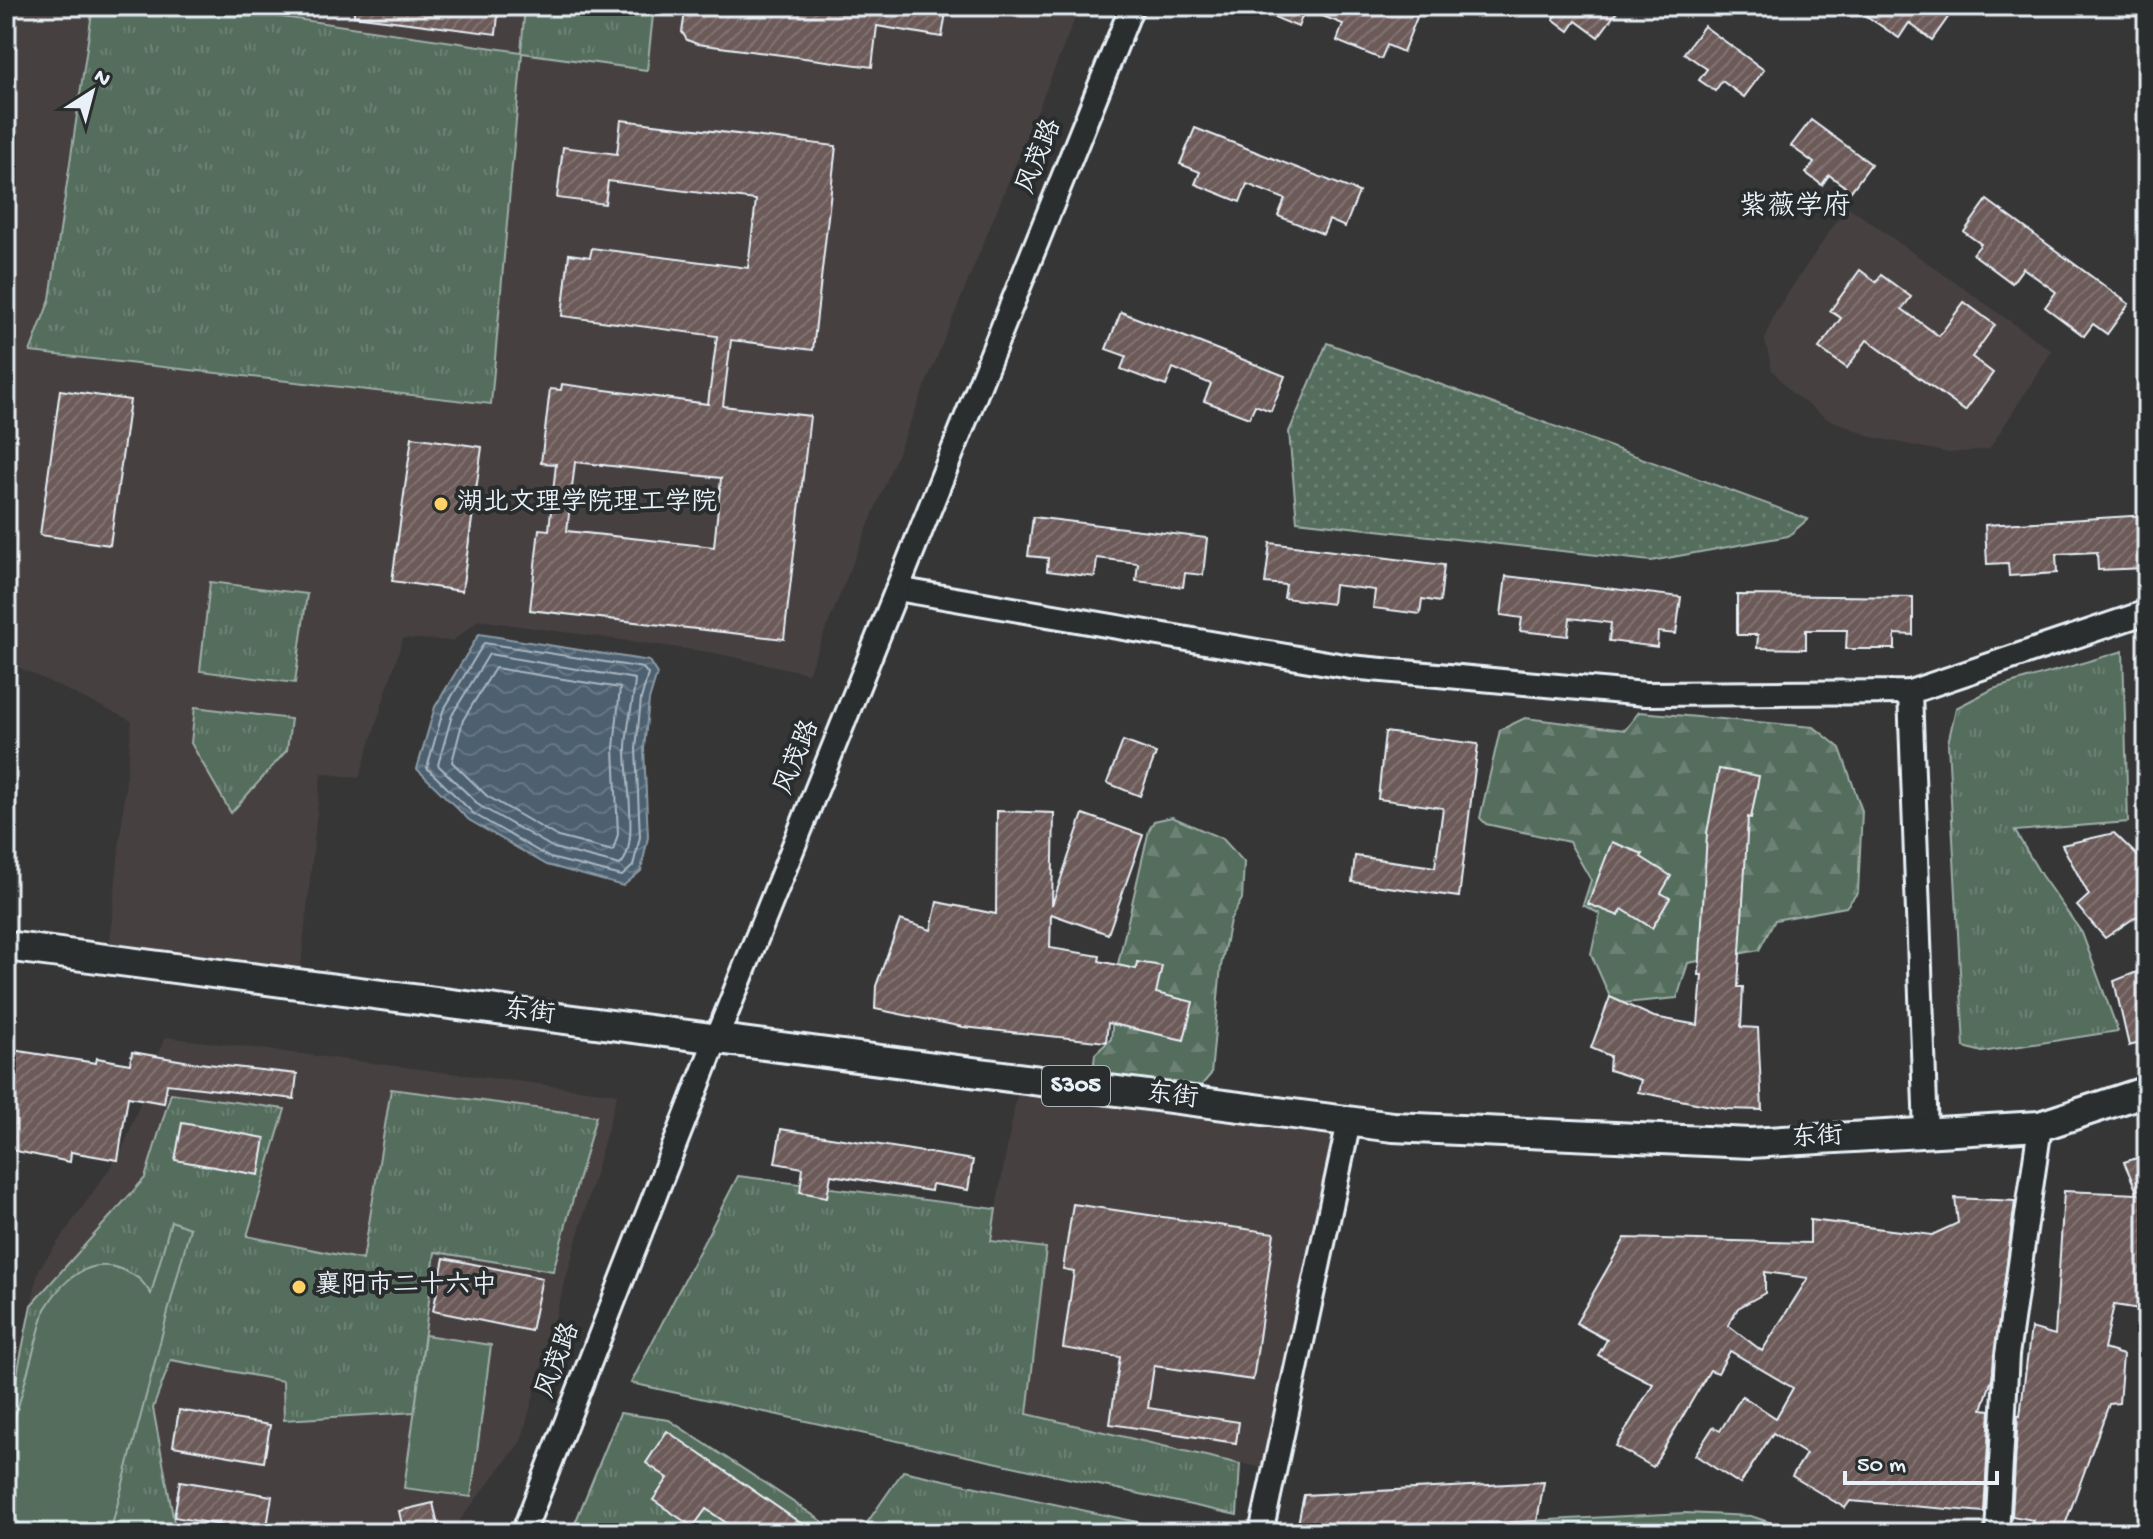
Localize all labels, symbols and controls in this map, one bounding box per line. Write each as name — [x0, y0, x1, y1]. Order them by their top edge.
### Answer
north arrow — [52, 52, 132, 132]
text: N — [88, 64, 115, 94]
street label: 风茂路 — [1010, 114, 1070, 199]
district label: 紫薇学府 — [1739, 190, 1851, 225]
place label: 湖北文理学院理工学院 — [457, 488, 717, 520]
marker: 湖北文理学院理工学院 — [432, 495, 450, 513]
street label: 风茂路 — [768, 715, 828, 800]
street label: 东街 — [501, 993, 557, 1033]
road number: S305 — [1042, 1066, 1110, 1106]
street label: 东街 — [1144, 1077, 1200, 1117]
street label: 东街 — [1790, 1120, 1844, 1156]
place label: 襄阳市二十六中 — [315, 1270, 497, 1303]
marker: 襄阳市二十六中 — [290, 1278, 308, 1296]
street label: 风茂路 — [530, 1318, 588, 1403]
scale bar — [1845, 1435, 1997, 1485]
text: 50 m — [1857, 1452, 1906, 1481]

